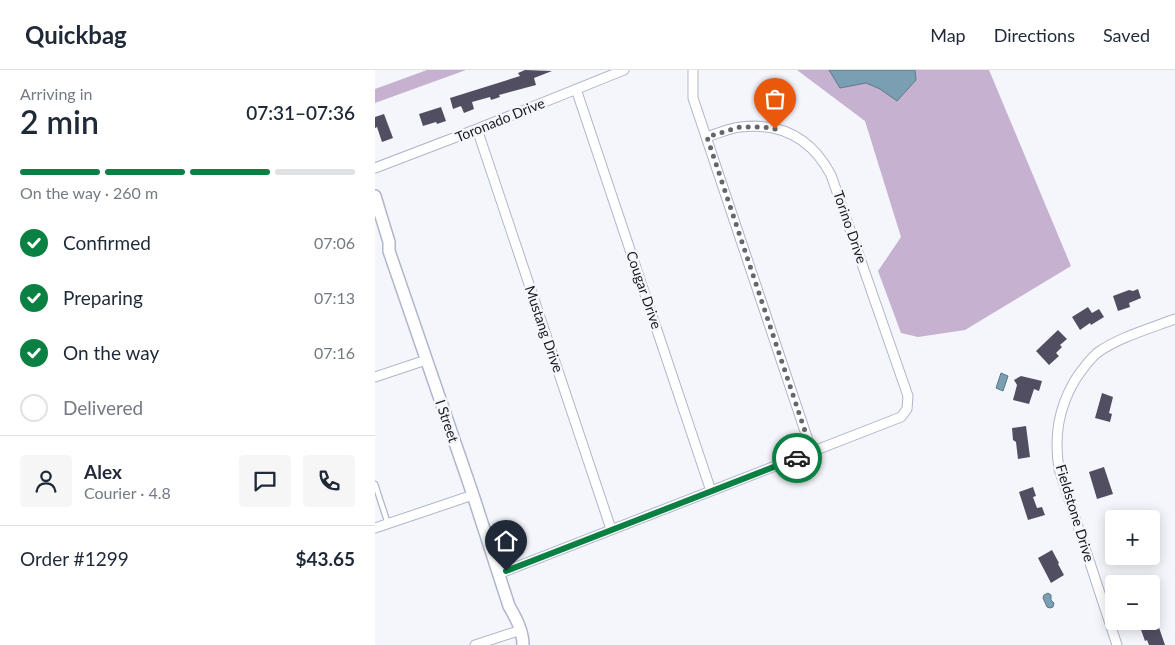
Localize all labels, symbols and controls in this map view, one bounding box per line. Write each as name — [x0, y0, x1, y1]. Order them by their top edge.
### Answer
text: Quickbag — [25, 20, 127, 49]
text: Map — [930, 24, 966, 46]
text: Directions — [994, 24, 1075, 46]
text: Saved — [1103, 24, 1150, 46]
pin — [754, 78, 796, 129]
text: Arriving in — [20, 84, 93, 103]
icon: bag — [761, 85, 789, 113]
street label: Toronado Drive — [453, 94, 547, 145]
text: 07:31–07:36 — [246, 101, 355, 124]
text: 2 min — [20, 102, 99, 141]
text: On the way · 260 m — [20, 183, 158, 202]
street label: Torino Drive — [830, 188, 871, 265]
icon: check — [20, 229, 48, 257]
text: Confirmed — [63, 231, 151, 254]
text: 07:06 — [314, 233, 355, 252]
street label: Cougar Drive — [623, 249, 666, 331]
street label: Mustang Drive — [522, 283, 567, 375]
icon: check — [20, 284, 48, 312]
text: Preparing — [63, 286, 143, 309]
text: 07:13 — [314, 288, 355, 307]
icon: check — [20, 339, 48, 367]
text: On the way — [63, 341, 159, 364]
text: 07:16 — [314, 343, 355, 362]
text: Delivered — [63, 396, 143, 419]
street label: I Street — [432, 397, 463, 445]
courier — [772, 433, 822, 483]
icon: car — [783, 444, 811, 472]
button: person — [20, 455, 72, 507]
button: chat — [239, 455, 291, 507]
button: phone — [303, 455, 355, 507]
text: Alex — [84, 460, 122, 483]
street label: Fieldstone Drive — [1053, 462, 1098, 564]
text: Courier · 4.8 — [84, 483, 171, 502]
map controls — [1105, 510, 1160, 630]
button: + — [1105, 510, 1160, 565]
pin — [485, 520, 527, 571]
icon: home — [492, 527, 520, 555]
text: Order #1299 — [20, 547, 129, 570]
text: $43.65 — [295, 547, 355, 570]
button: − — [1105, 575, 1160, 630]

